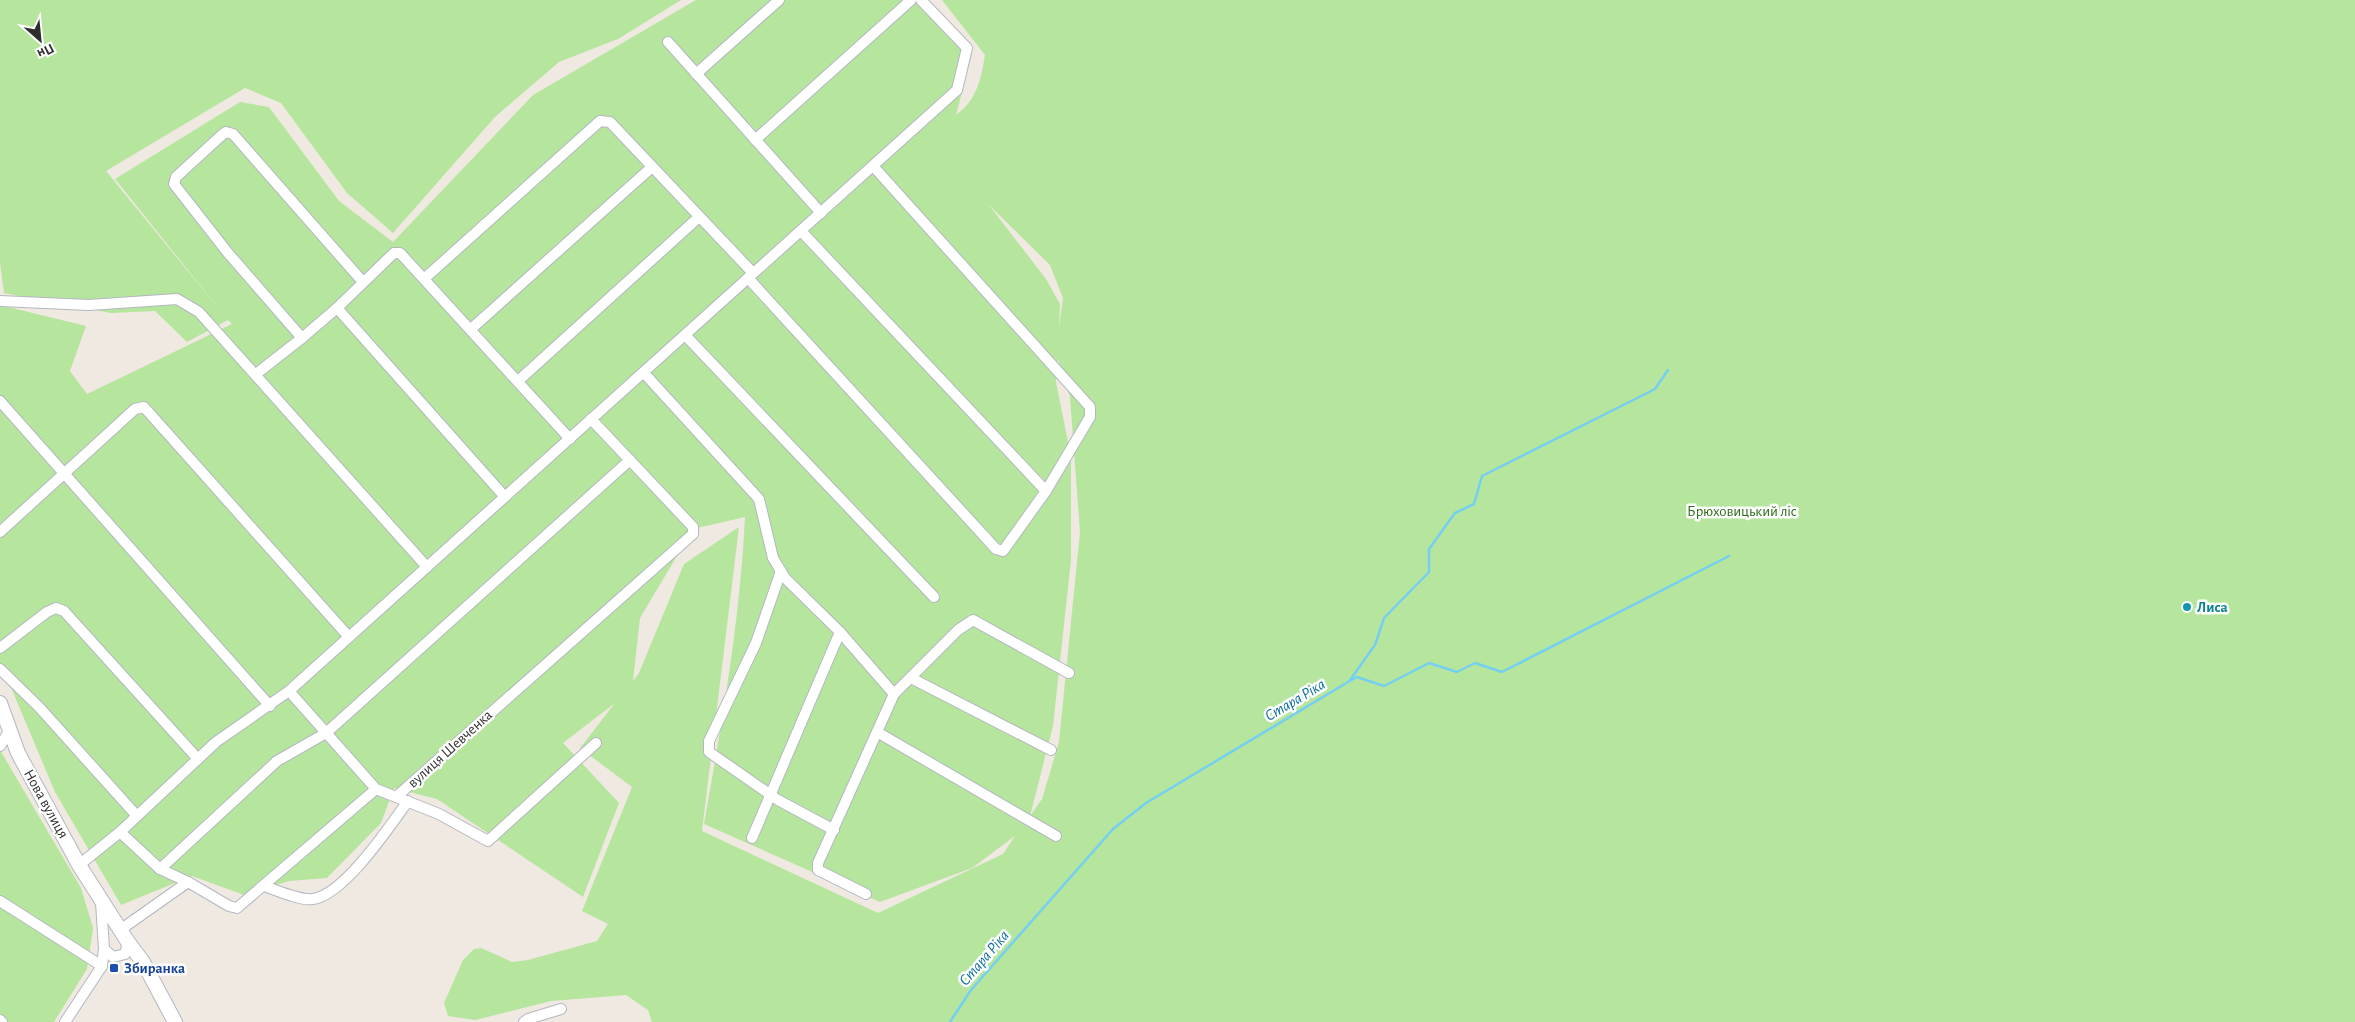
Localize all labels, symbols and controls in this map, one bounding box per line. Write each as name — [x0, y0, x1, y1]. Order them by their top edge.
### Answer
north arrow — [15, 15, 65, 65]
text: Пн — [35, 41, 56, 61]
park label: Брюховицький ліс — [1687, 504, 1797, 519]
place label: Лиса — [2197, 600, 2228, 615]
marker: Лиса — [2181, 601, 2193, 613]
water label: Стара Ріка — [1262, 676, 1329, 725]
street label: вулиця Шевченка — [405, 707, 495, 791]
street label: Нова вулиця — [21, 767, 71, 841]
water label: Стара Ріка — [956, 927, 1013, 989]
place label: Збиранка — [124, 961, 185, 976]
marker: Збиранка — [108, 962, 120, 974]

